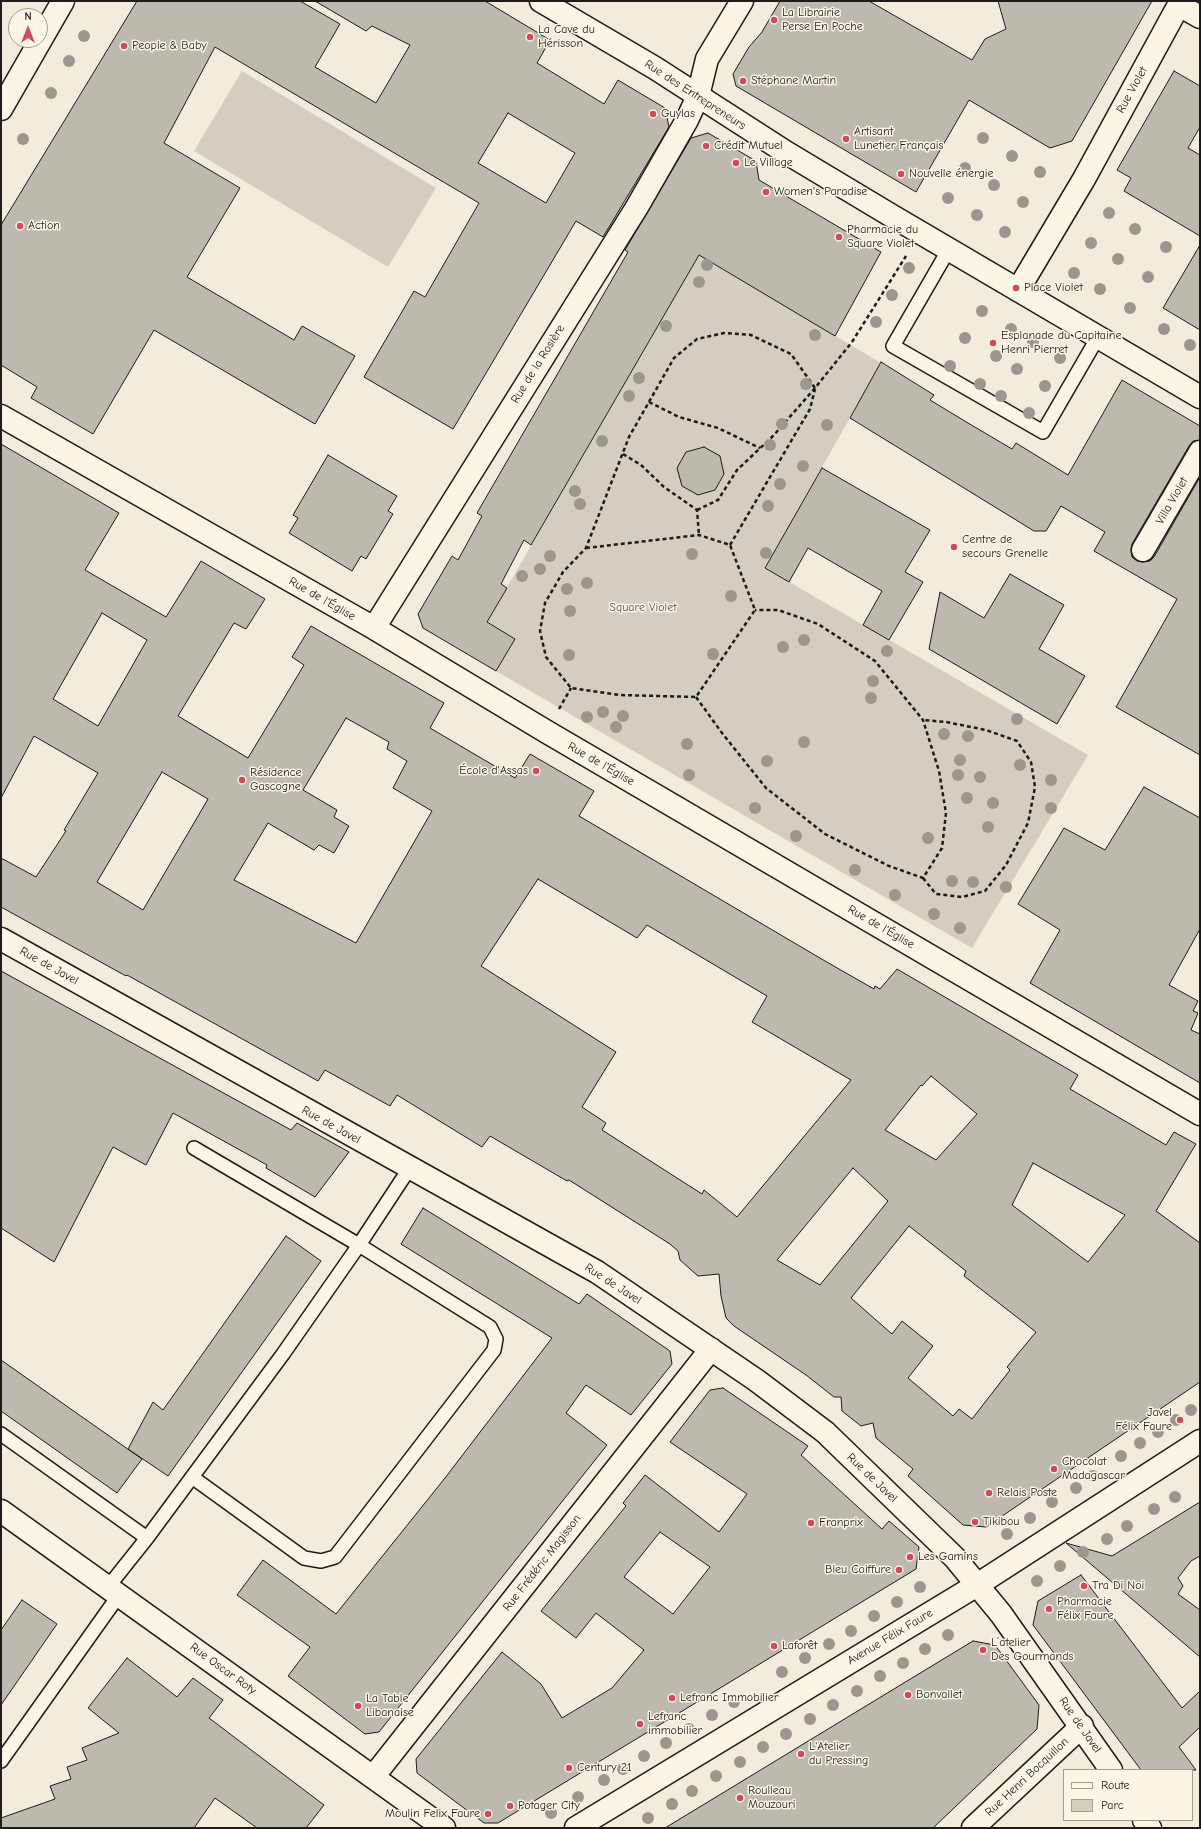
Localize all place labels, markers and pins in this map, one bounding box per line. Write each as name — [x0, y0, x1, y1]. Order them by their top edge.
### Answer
place label: La Librairie Perse En Poche — [782, 6, 863, 34]
marker: La Librairie Perse En Poche — [769, 15, 779, 25]
place label: La Cave du Hérisson — [538, 23, 595, 51]
marker: La Cave du Hérisson — [525, 32, 535, 42]
place label: People & Baby — [132, 39, 207, 53]
marker: People & Baby — [119, 41, 129, 51]
place label: Stéphane Martin — [751, 74, 836, 88]
marker: Stéphane Martin — [738, 76, 748, 86]
place label: Guylas — [661, 107, 695, 121]
marker: Guylas — [648, 109, 658, 119]
place label: Artisant Lunetier Français — [854, 125, 944, 153]
marker: Artisant Lunetier Français — [841, 134, 851, 144]
place label: Crédit Mutuel — [714, 139, 783, 153]
marker: Crédit Mutuel — [701, 141, 711, 151]
place label: Le Village — [744, 156, 793, 170]
marker: Le Village — [731, 158, 741, 168]
place label: Nouvelle énergie — [909, 167, 994, 181]
marker: Nouvelle énergie — [896, 169, 906, 179]
place label: Women's Paradise — [774, 185, 867, 199]
marker: Women's Paradise — [761, 187, 771, 197]
place label: Action — [28, 219, 60, 233]
marker: Action — [15, 221, 25, 231]
place label: Pharmacie du Square Violet — [847, 223, 918, 251]
marker: Pharmacie du Square Violet — [834, 232, 844, 242]
place label: Place Violet — [1024, 281, 1083, 295]
marker: Place Violet — [1011, 283, 1021, 293]
place label: Esplanade du Capitaine Henri Pierret — [1001, 329, 1121, 357]
marker: Esplanade du Capitaine Henri Pierret — [988, 338, 998, 348]
place label: Centre de secours Grenelle — [962, 533, 1048, 561]
marker: Centre de secours Grenelle — [949, 542, 959, 552]
place label: École d'Assas — [459, 764, 528, 778]
place label: Résidence Gascogne — [250, 766, 302, 794]
marker: École d'Assas — [531, 766, 541, 776]
marker: Résidence Gascogne — [237, 775, 247, 785]
place label: Javel Félix Faure — [1116, 1406, 1172, 1434]
marker: Javel Félix Faure — [1175, 1415, 1185, 1425]
place label: Chocolat Madagascar — [1062, 1455, 1125, 1483]
marker: Chocolat Madagascar — [1049, 1464, 1059, 1474]
place label: Relais Poste — [997, 1486, 1057, 1500]
marker: Relais Poste — [984, 1488, 994, 1498]
place label: Tikibou — [983, 1515, 1019, 1529]
place label: Franprix — [819, 1516, 863, 1530]
marker: Tikibou — [970, 1517, 980, 1527]
marker: Franprix — [806, 1518, 816, 1528]
place label: Les Gamins — [918, 1550, 978, 1564]
marker: Les Gamins — [905, 1552, 915, 1562]
place label: Bleu Coiffure — [825, 1563, 891, 1577]
marker: Bleu Coiffure — [894, 1565, 904, 1575]
place label: Tra Di Noi — [1092, 1579, 1144, 1593]
marker: Tra Di Noi — [1079, 1581, 1089, 1591]
place label: Pharmacie Félix Faure — [1057, 1595, 1113, 1623]
marker: Pharmacie Félix Faure — [1044, 1604, 1054, 1614]
place label: L’atelier Des Gourmands — [991, 1636, 1073, 1664]
place label: Laforêt — [782, 1639, 817, 1653]
marker: Laforêt — [769, 1641, 779, 1651]
marker: L’atelier Des Gourmands — [978, 1645, 988, 1655]
place label: Bonvallet — [916, 1688, 962, 1702]
marker: Bonvallet — [903, 1690, 913, 1700]
place label: Lefranc Immobilier — [680, 1691, 778, 1705]
place label: La Table Libanaise — [366, 1692, 414, 1720]
marker: Lefranc Immobilier — [667, 1693, 677, 1703]
marker: La Table Libanaise — [353, 1701, 363, 1711]
place label: Lefranc immobilier — [648, 1710, 702, 1738]
marker: Lefranc immobilier — [635, 1719, 645, 1729]
place label: L'Atelier du Pressing — [809, 1740, 868, 1768]
marker: L'Atelier du Pressing — [796, 1749, 806, 1759]
place label: Century 21 — [577, 1761, 632, 1775]
marker: Century 21 — [564, 1763, 574, 1773]
place label: Roulleau Mouzouri — [748, 1784, 795, 1812]
marker: Roulleau Mouzouri — [735, 1793, 745, 1803]
place label: Potager City — [518, 1799, 580, 1813]
marker: Potager City — [505, 1801, 515, 1811]
place label: Moulin Felix Faure — [385, 1807, 480, 1821]
marker: Moulin Felix Faure — [483, 1809, 493, 1819]

